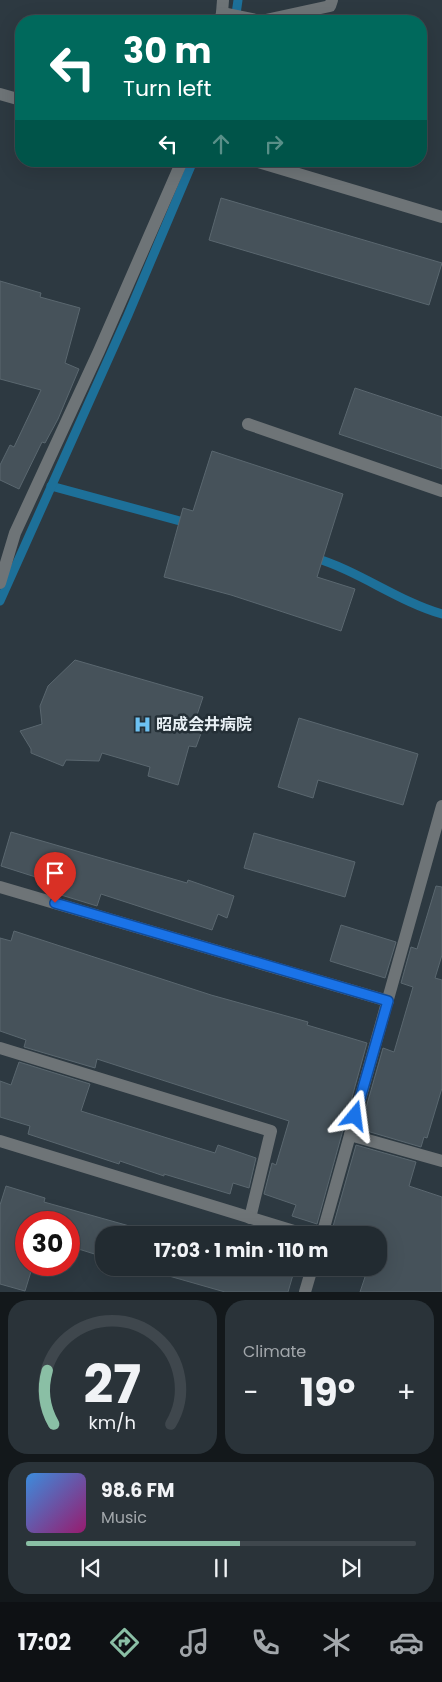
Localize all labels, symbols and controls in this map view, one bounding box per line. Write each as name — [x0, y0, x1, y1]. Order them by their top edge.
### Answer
text: 30 m — [123, 26, 211, 75]
icon: left — [40, 35, 105, 100]
text: Turn left — [123, 73, 211, 104]
icon: left — [154, 130, 182, 158]
icon: ahead — [207, 130, 235, 158]
icon: right — [260, 130, 288, 158]
place label: 昭成会井病院 — [156, 713, 252, 736]
hospital icon: 昭成会井病院 — [132, 714, 152, 734]
pin — [34, 852, 76, 903]
icon: arrive — [41, 859, 69, 887]
position arrow — [328, 1089, 380, 1141]
speed limit sign: 30 — [15, 1211, 80, 1276]
text: 17:03 · 1 min · 110 m — [154, 1237, 328, 1264]
text: Climate — [243, 1340, 306, 1363]
text: 27 — [84, 1348, 141, 1421]
text: 19° — [300, 1366, 355, 1419]
text: − — [243, 1373, 258, 1412]
text: + — [397, 1373, 416, 1412]
text: km/h — [89, 1410, 136, 1435]
text: 98.6 FM — [101, 1477, 174, 1504]
text: Music — [101, 1506, 147, 1529]
icon: previous — [77, 1554, 105, 1582]
icon: pause — [207, 1554, 235, 1582]
icon: next — [337, 1554, 365, 1582]
icon: directions — [107, 1625, 142, 1660]
icon: music — [177, 1625, 212, 1660]
icon: phone — [248, 1625, 283, 1660]
icon: climate — [319, 1625, 354, 1660]
icon: car — [389, 1625, 424, 1660]
text: 17:02 — [18, 1627, 71, 1658]

